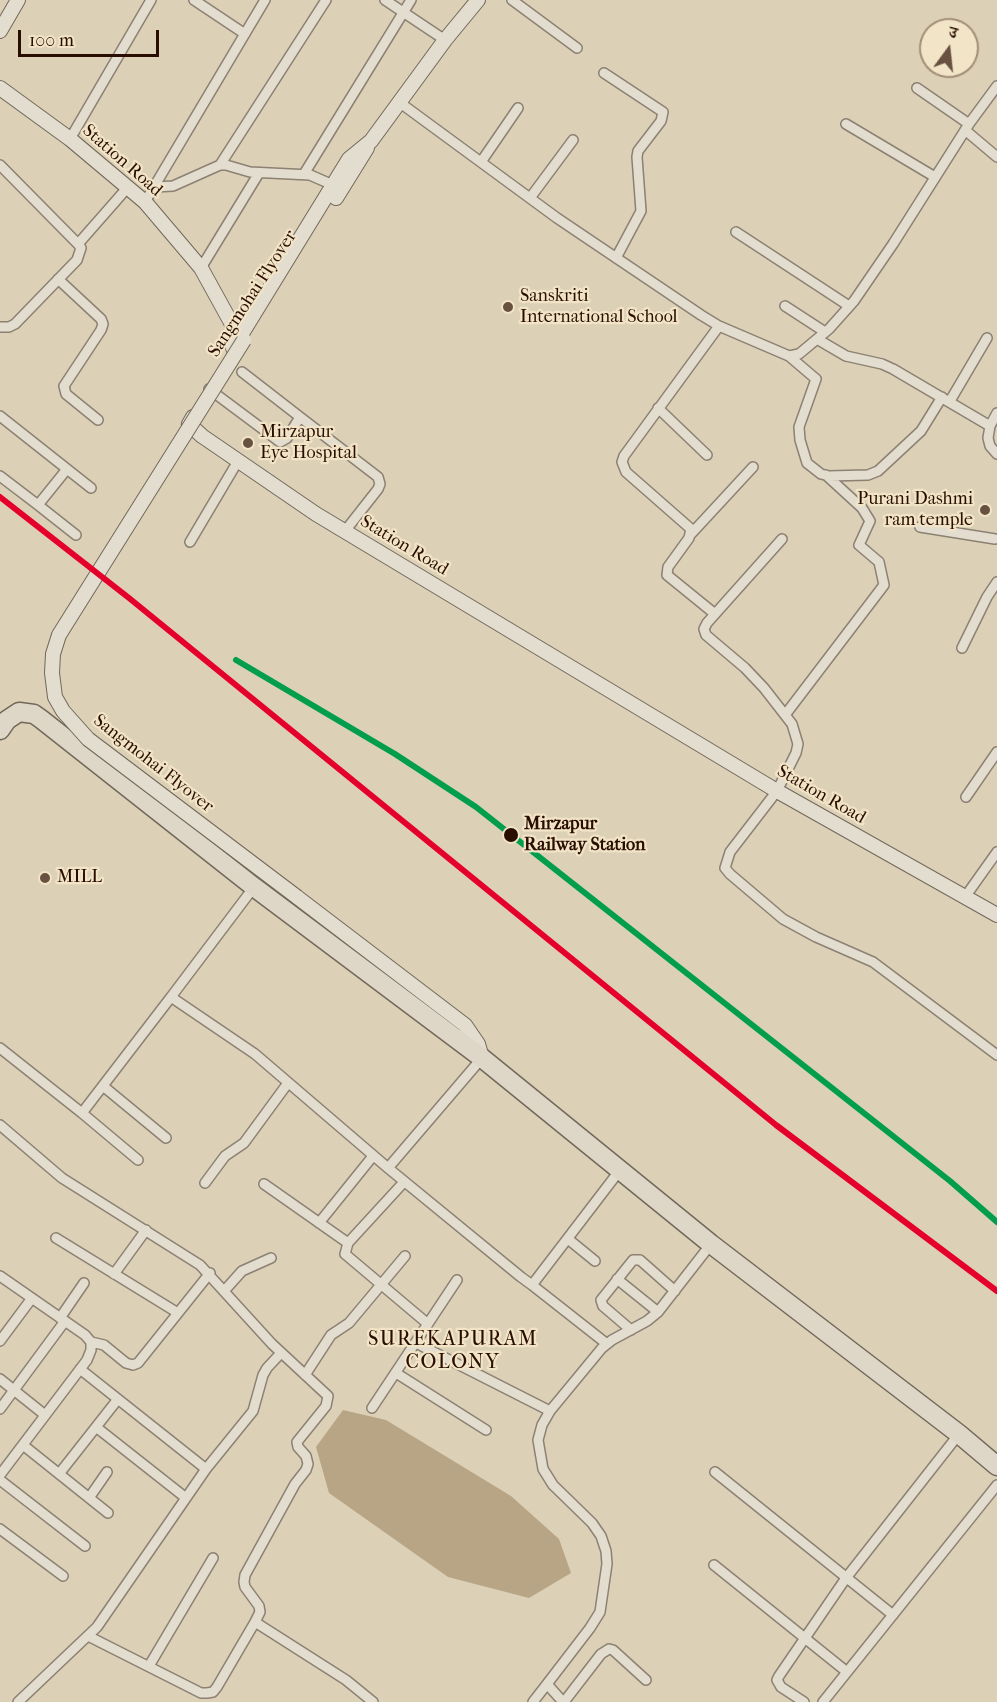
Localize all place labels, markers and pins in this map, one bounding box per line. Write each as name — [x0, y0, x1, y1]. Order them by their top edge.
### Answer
place label: Sanskriti International School — [520, 286, 678, 328]
marker: Sanskriti International School — [501, 300, 515, 314]
place label: Mirzapur Eye Hospital — [260, 422, 357, 464]
marker: Mirzapur Eye Hospital — [241, 436, 255, 450]
place label: Purani Dashmi ram temple — [857, 489, 973, 532]
marker: Purani Dashmi ram temple — [978, 503, 992, 517]
place label: Mirzapur Railway Station — [524, 814, 646, 856]
marker: Mirzapur Railway Station — [502, 826, 520, 844]
place label: MILL — [57, 867, 102, 889]
marker: MILL — [38, 871, 52, 885]

